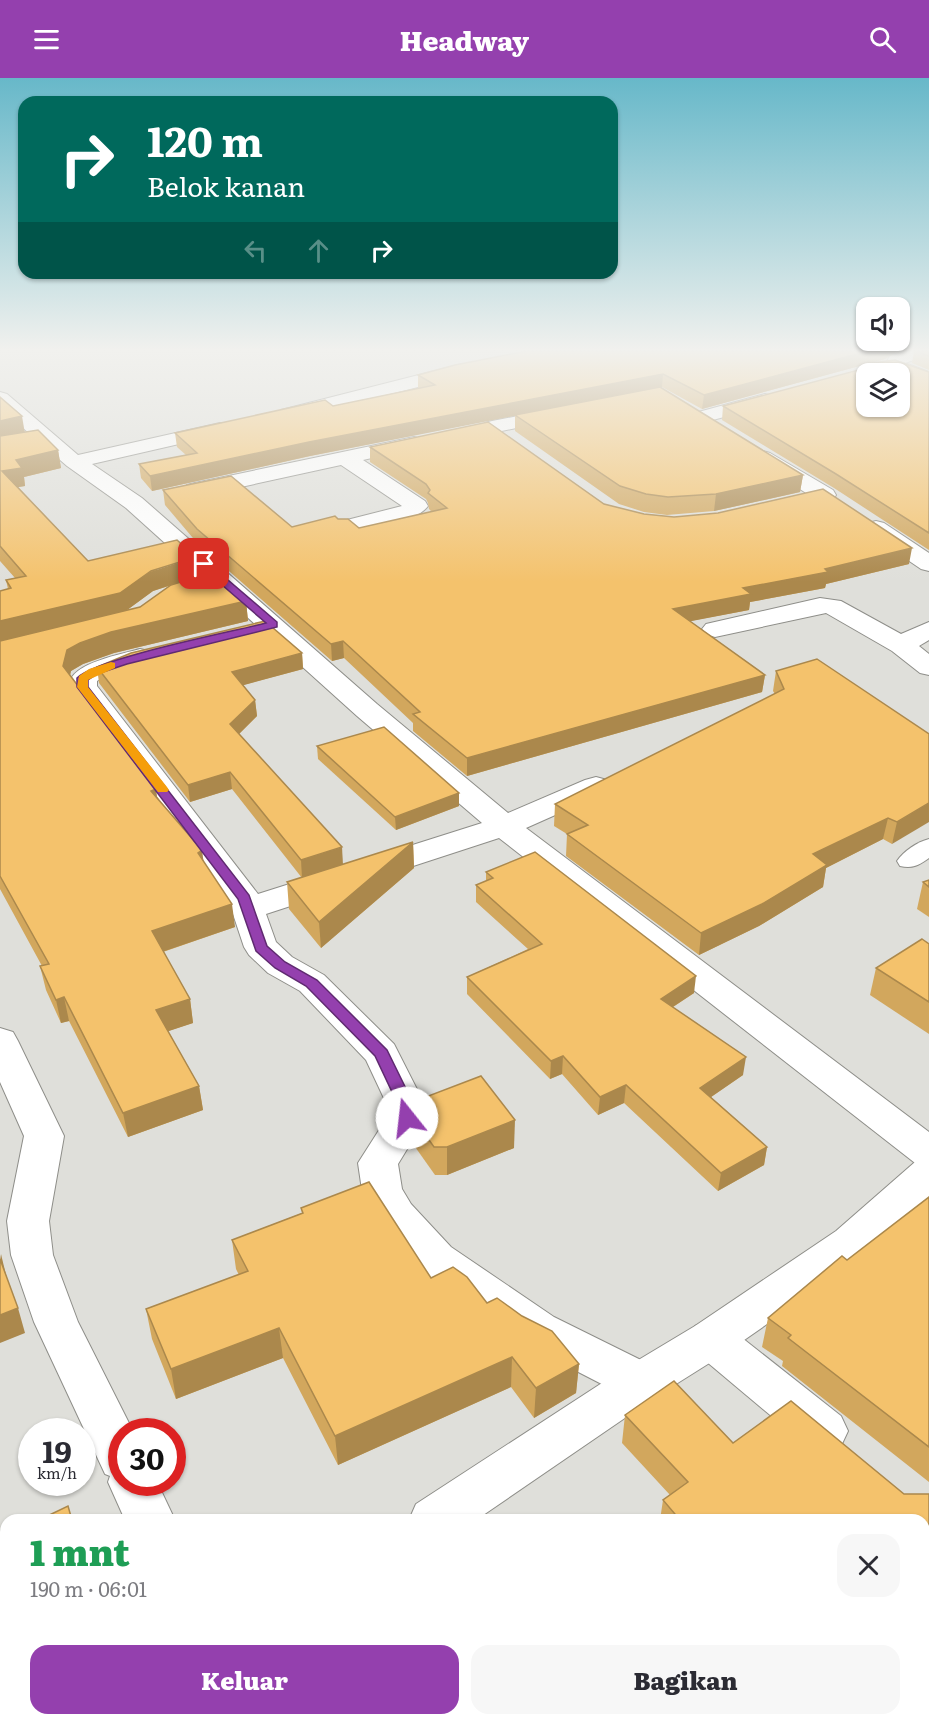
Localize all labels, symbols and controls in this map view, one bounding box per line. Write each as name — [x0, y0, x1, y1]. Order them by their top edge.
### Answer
text: Headway — [400, 19, 529, 59]
icon: menu — [30, 23, 63, 56]
icon: search — [866, 23, 899, 56]
text: 120 m — [147, 108, 263, 170]
icon: right — [48, 120, 126, 198]
text: Belok kanan — [147, 165, 305, 205]
icon: left — [239, 234, 272, 267]
icon: ahead — [302, 234, 335, 267]
icon: right — [365, 234, 398, 267]
map controls — [856, 297, 910, 417]
button: sound — [856, 297, 910, 351]
button: layers — [856, 363, 910, 417]
pin — [178, 538, 229, 589]
icon: arrive — [187, 547, 220, 580]
position arrow — [375, 1086, 439, 1150]
speed limit sign: 30 — [108, 1418, 186, 1496]
text: 19 — [42, 1428, 72, 1472]
text: km/h — [37, 1461, 77, 1484]
text: 1 mnt — [30, 1524, 130, 1577]
button: close — [837, 1534, 900, 1597]
text: 190 m · 06:01 — [30, 1573, 147, 1603]
button: Keluar — [30, 1645, 459, 1714]
button: Bagikan — [471, 1645, 900, 1714]

